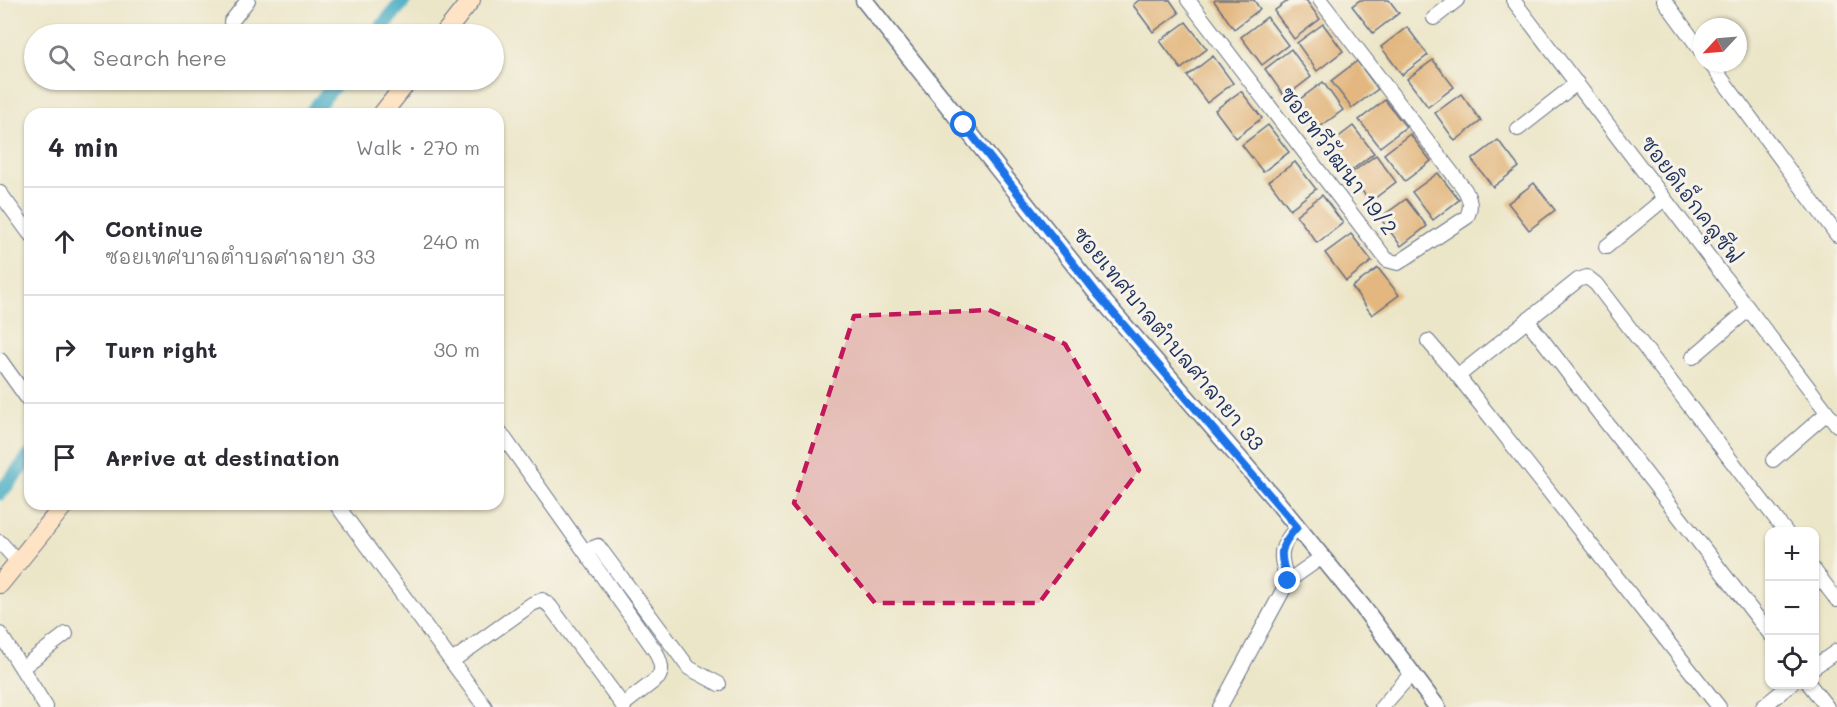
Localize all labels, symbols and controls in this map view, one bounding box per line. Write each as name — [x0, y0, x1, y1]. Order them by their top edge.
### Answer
north arrow — [1693, 18, 1747, 72]
search box — [24, 24, 504, 90]
icon: search — [45, 41, 78, 74]
text: Search here — [93, 43, 227, 72]
street label: ซอยทวีวัฒนา 19/2 — [1275, 80, 1404, 240]
route start — [950, 111, 976, 137]
street label: ซอยดิเอ็กคลูซีฟ — [1631, 128, 1751, 272]
text: 4 min — [48, 130, 118, 164]
text: Walk · 270 m — [356, 134, 480, 160]
text: Continue — [105, 214, 203, 243]
street label: ซอยเทศบาลตำบลศาลายา 33 — [1068, 221, 1271, 455]
icon: ahead — [48, 225, 81, 258]
text: 240 m — [422, 228, 480, 254]
text: ซอยเทศบาลตำบลศาลายา 33 — [105, 243, 375, 269]
icon: right — [48, 333, 81, 366]
text: Turn right — [105, 335, 217, 364]
text: 30 m — [434, 336, 480, 362]
icon: arrive — [48, 441, 81, 474]
text: Arrive at destination — [105, 443, 340, 472]
map controls — [1765, 527, 1819, 689]
button: + — [1765, 527, 1819, 581]
route end — [1274, 567, 1300, 593]
button: − — [1765, 581, 1819, 635]
button: locate — [1765, 635, 1819, 689]

